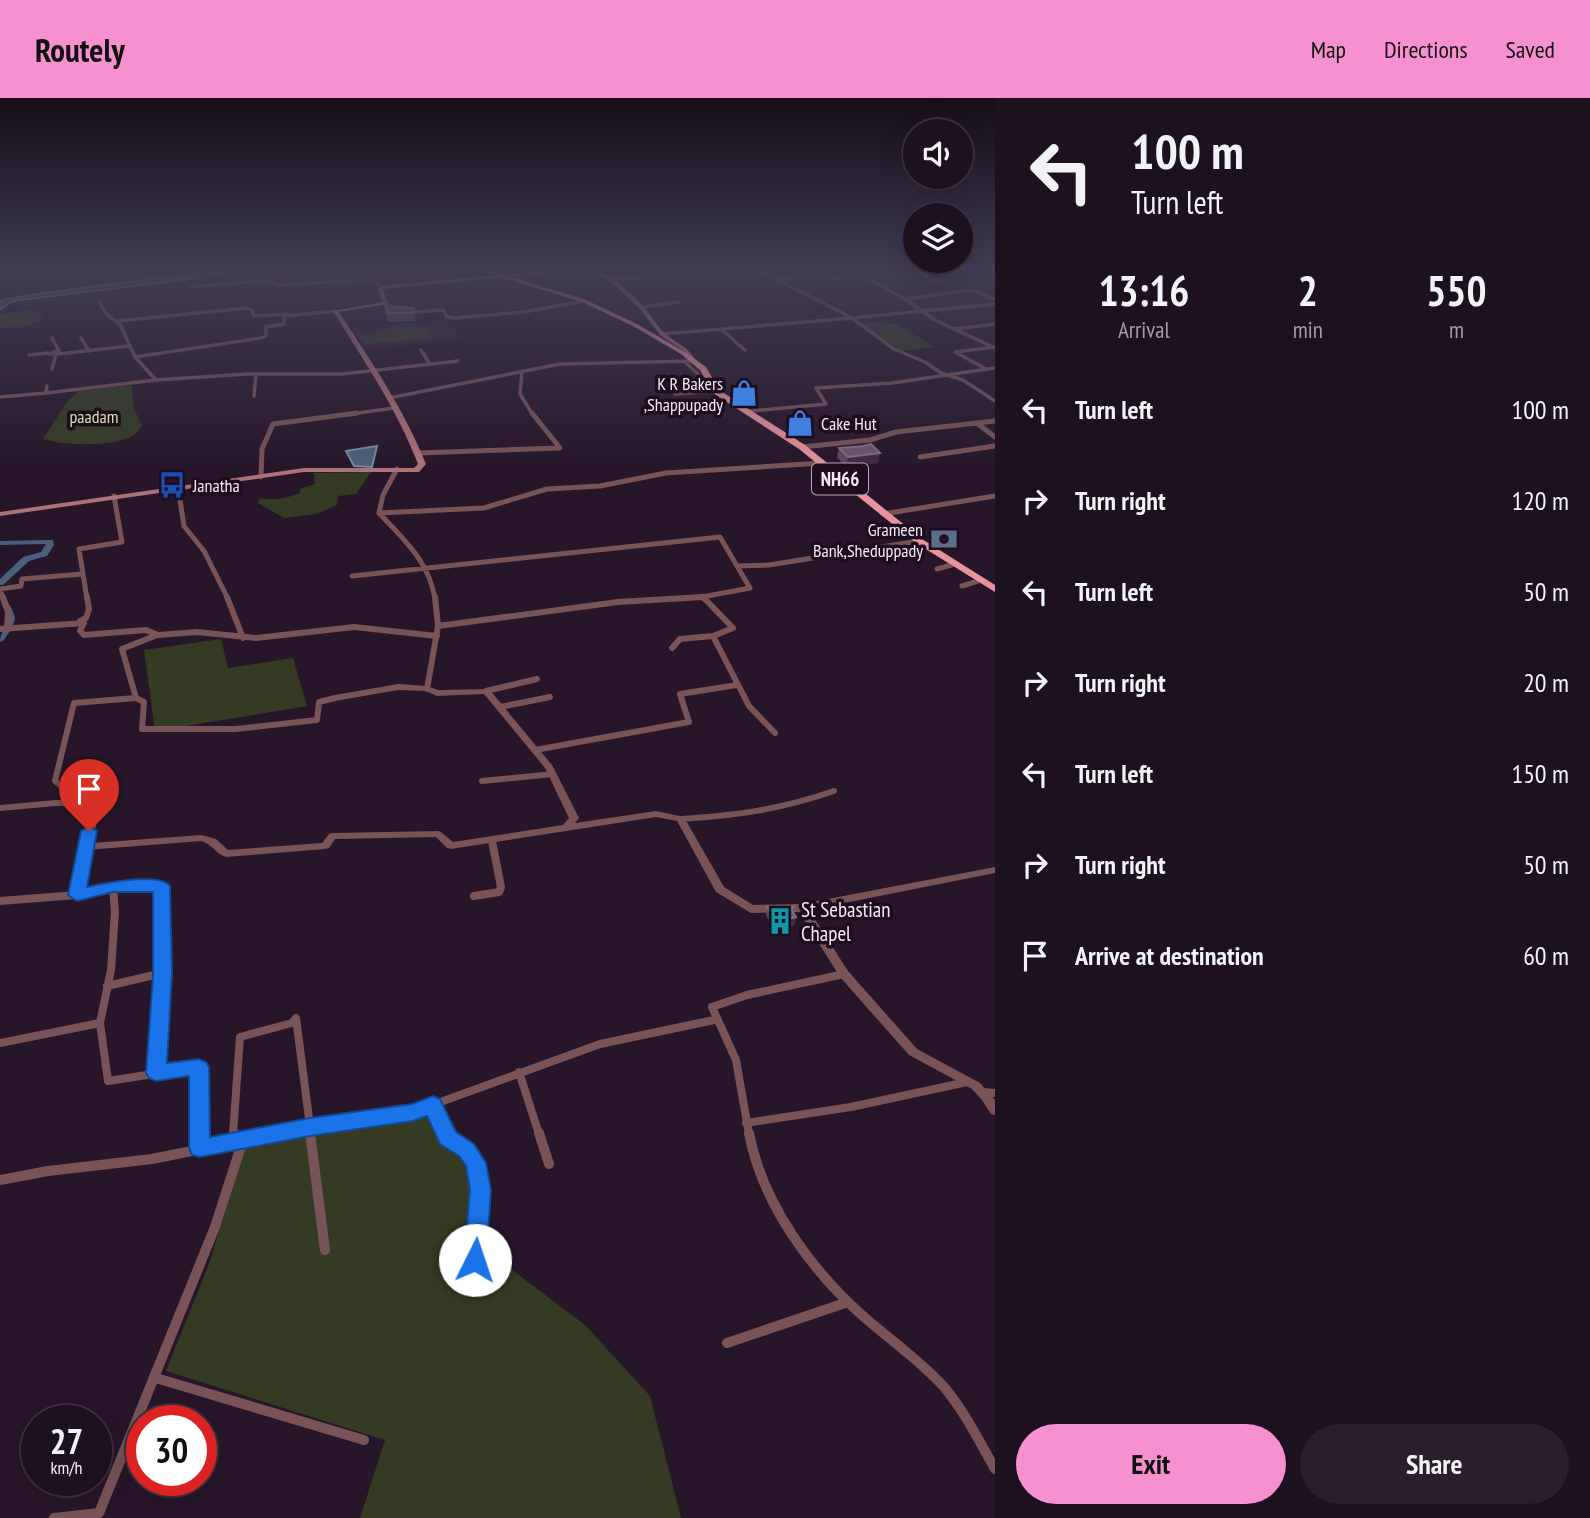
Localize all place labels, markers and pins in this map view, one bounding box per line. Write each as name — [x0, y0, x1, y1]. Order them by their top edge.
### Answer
place label: K R Bakers ,Shappupady — [644, 372, 723, 416]
shop icon: K R Bakers ,Shappupady — [729, 378, 759, 408]
shop icon: Cake Hut — [785, 408, 815, 438]
place label: Cake Hut — [821, 412, 877, 435]
bus stop icon: Janatha — [157, 470, 187, 500]
place label: Janatha — [192, 474, 240, 497]
place label: Grameen Bank,Sheduppady — [813, 518, 923, 562]
bank icon: Grameen Bank,Sheduppady — [929, 524, 959, 554]
pin — [59, 759, 119, 831]
place label: St Sebastian Chapel — [801, 896, 890, 947]
building icon: St Sebastian Chapel — [765, 906, 795, 936]

